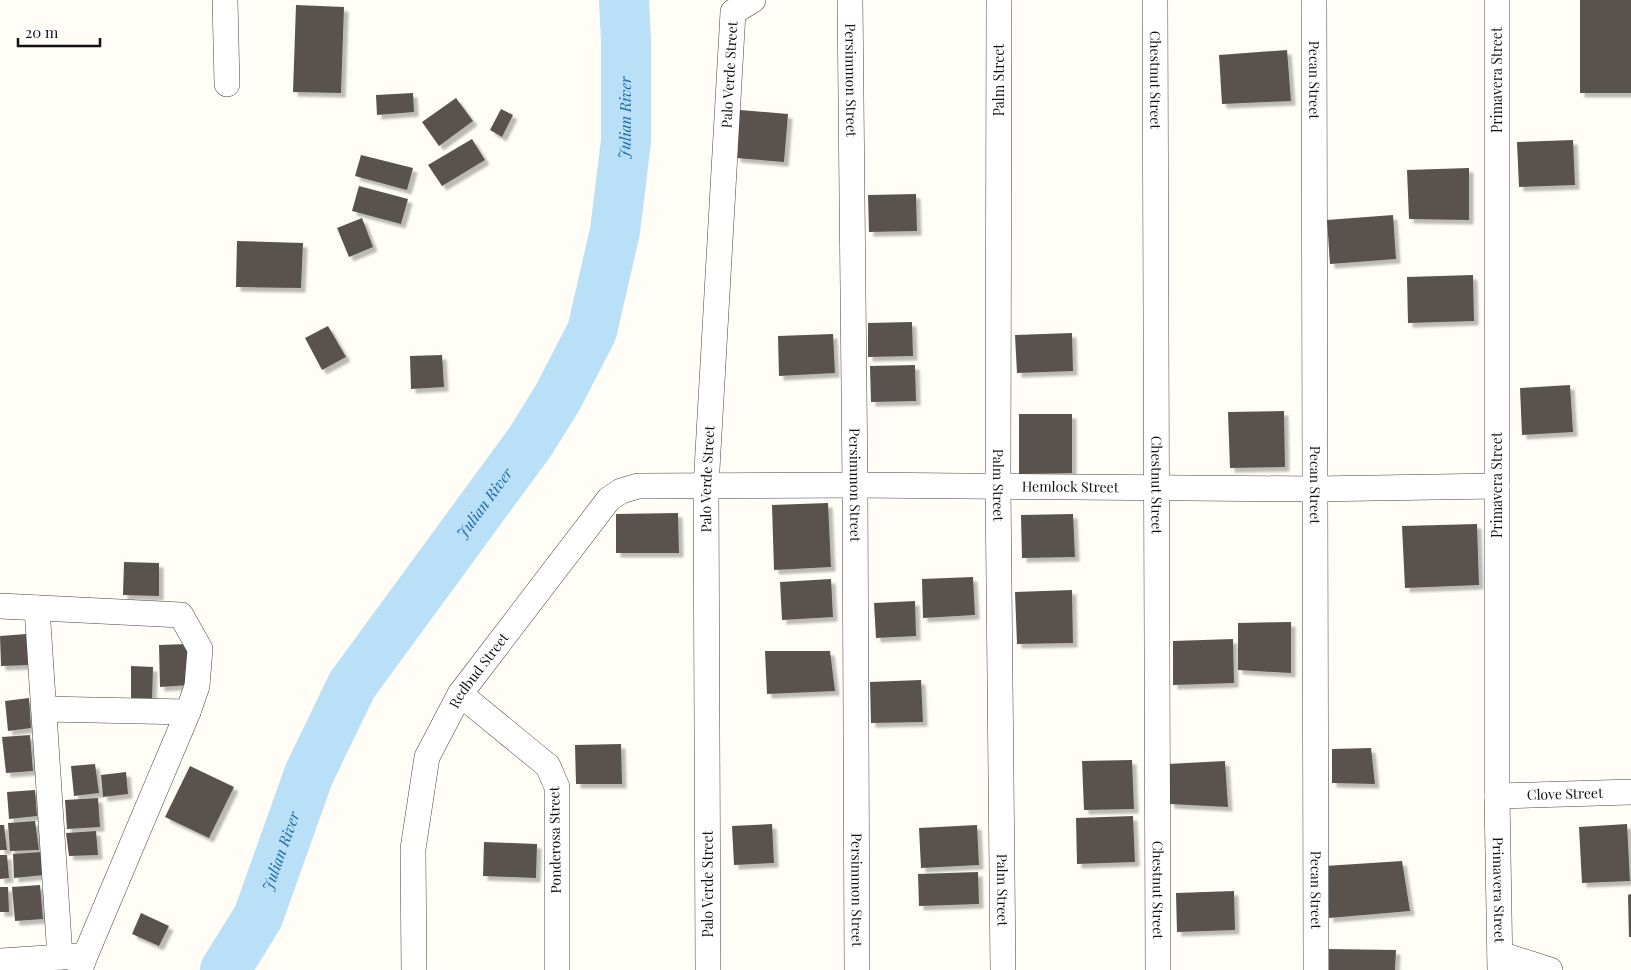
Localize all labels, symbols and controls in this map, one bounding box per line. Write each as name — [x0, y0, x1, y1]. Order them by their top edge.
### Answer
scale bar — [18, 15, 100, 47]
street label: Palo Verde Street — [716, 20, 742, 129]
text: 20 m — [25, 22, 59, 42]
street label: Persimmon Street — [841, 23, 861, 138]
street label: Primavera Street — [1487, 26, 1506, 133]
street label: Chestnut Street — [1146, 31, 1165, 130]
street label: Pecan Street — [1305, 41, 1324, 120]
street label: Palm Street — [989, 43, 1008, 116]
water label: Julian River — [613, 76, 635, 160]
street label: Palo Verde Street — [696, 424, 719, 533]
street label: Persimmon Street — [845, 428, 865, 543]
street label: Primavera Street — [1487, 431, 1506, 538]
street label: Chestnut Street — [1147, 436, 1167, 535]
street label: Pecan Street — [1306, 446, 1325, 525]
street label: Palm Street — [989, 449, 1008, 522]
water label: Julian River — [452, 463, 517, 542]
street label: Hemlock Street — [1022, 476, 1120, 496]
street label: Redbud Street — [444, 628, 513, 711]
street label: Clove Street — [1527, 783, 1604, 804]
street label: Ponderosa Street — [544, 785, 565, 894]
water label: Julian River — [257, 808, 304, 893]
street label: Palo Verde Street — [698, 829, 717, 937]
street label: Persimmon Street — [847, 833, 867, 948]
street label: Primavera Street — [1489, 837, 1510, 944]
street label: Chestnut Street — [1149, 841, 1168, 940]
street label: Pecan Street — [1307, 851, 1326, 930]
street label: Palm Street — [993, 854, 1013, 927]

